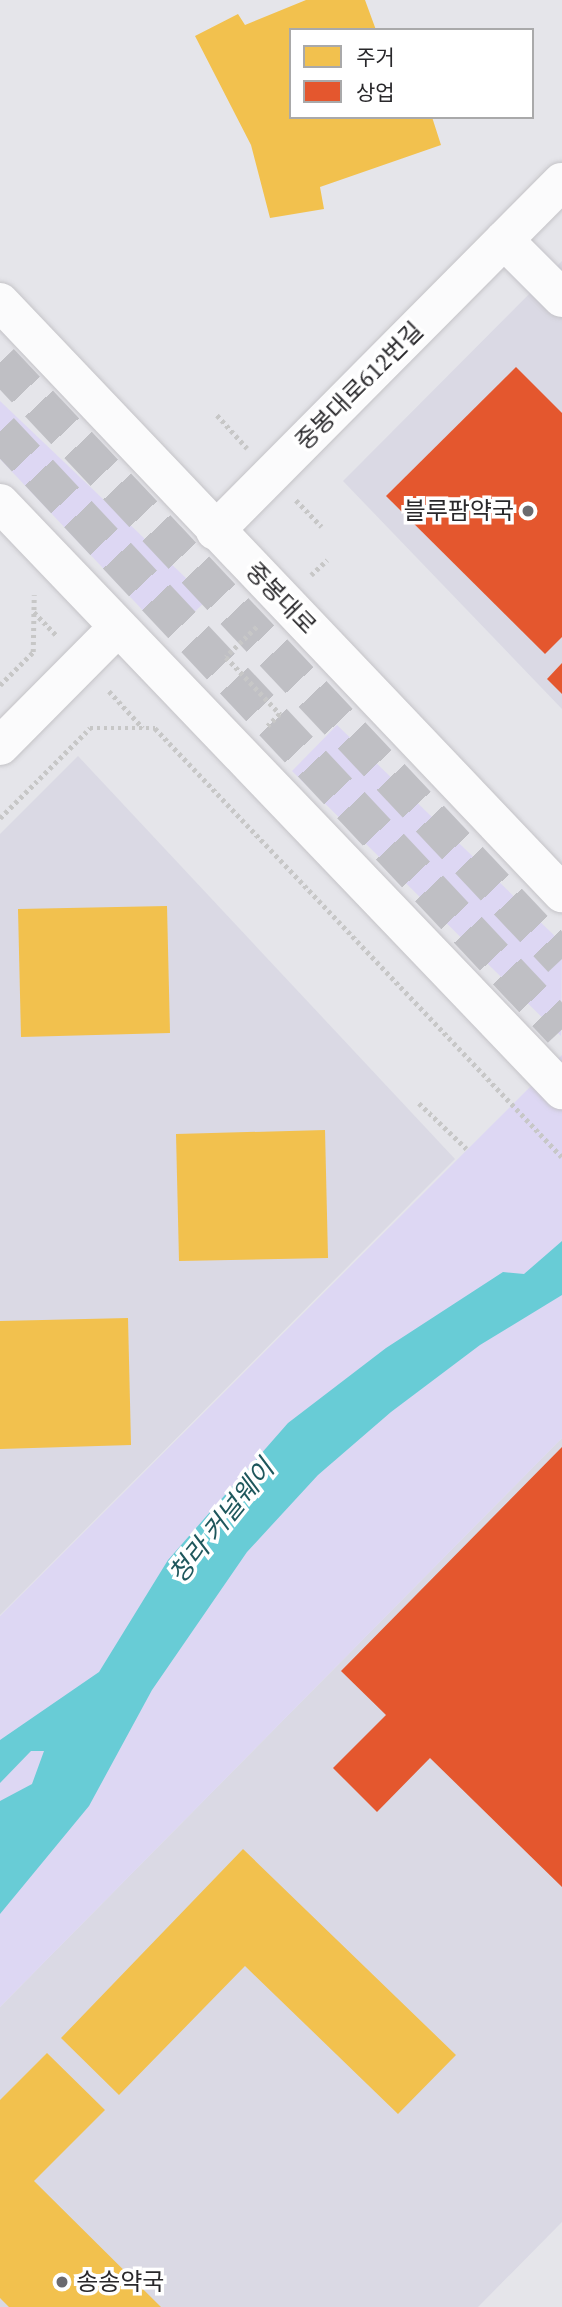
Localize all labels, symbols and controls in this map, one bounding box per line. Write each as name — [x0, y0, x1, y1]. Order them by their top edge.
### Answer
legend — [289, 28, 534, 119]
text: 주거 — [356, 43, 395, 72]
text: 상업 — [356, 78, 395, 107]
street label: 중봉대로612번길 — [289, 316, 429, 456]
place label: 블루팜약국 — [404, 497, 514, 525]
marker: 블루팜약국 — [520, 503, 536, 519]
street label: 중봉대로 — [240, 556, 322, 640]
water label: 청라 커널웨이 — [163, 1454, 281, 1590]
place label: 송송약국 — [76, 2268, 164, 2296]
marker: 송송약국 — [54, 2274, 70, 2290]

